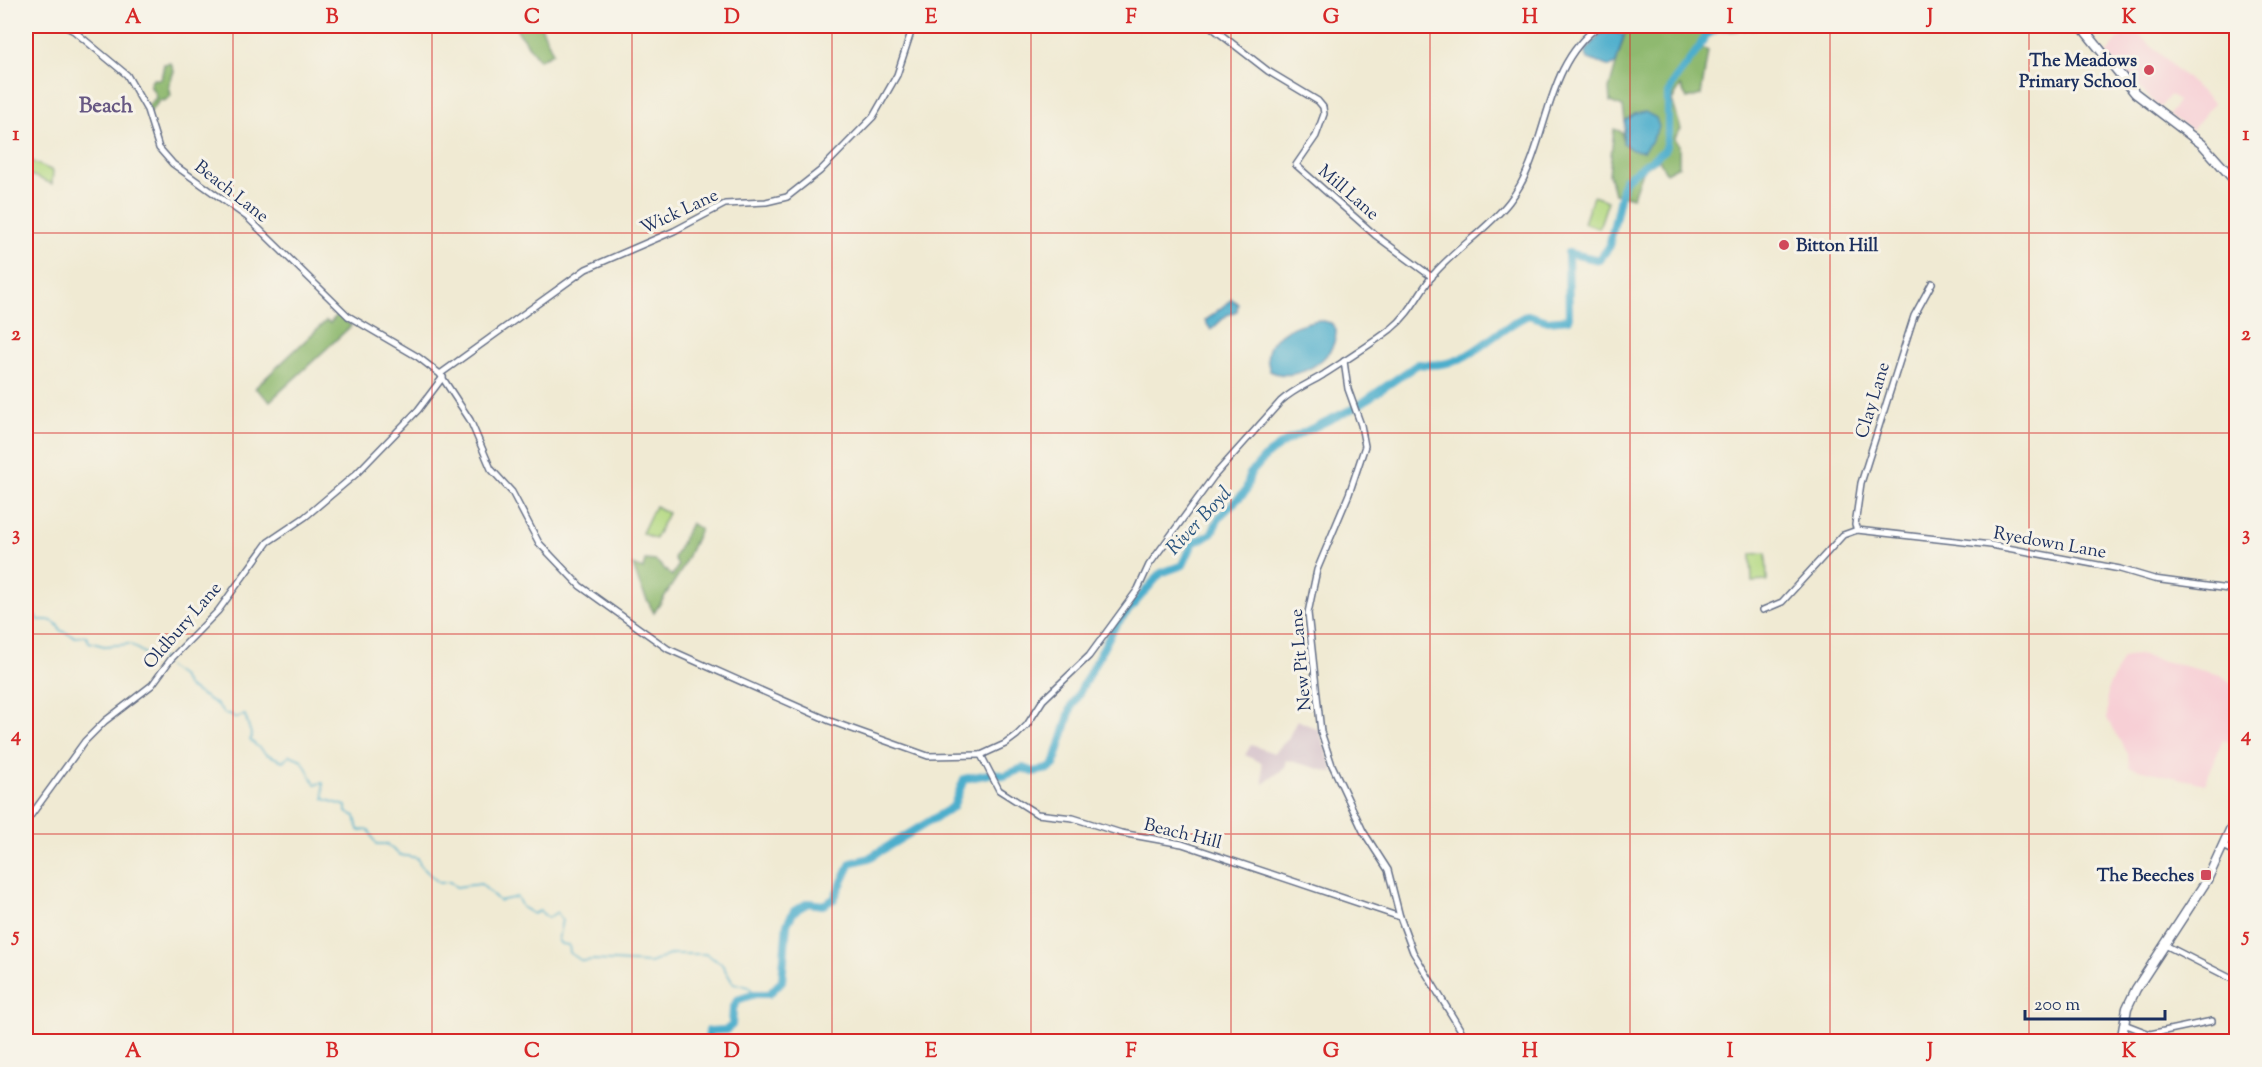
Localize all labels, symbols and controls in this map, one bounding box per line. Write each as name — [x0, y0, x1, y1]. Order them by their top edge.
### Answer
text: A — [125, 4, 142, 33]
text: B — [326, 4, 339, 33]
text: C — [524, 4, 540, 33]
text: D — [724, 4, 740, 33]
text: E — [925, 4, 938, 33]
text: F — [1125, 4, 1137, 33]
text: G — [1323, 4, 1340, 33]
text: H — [1522, 4, 1538, 33]
text: I — [1727, 4, 1734, 33]
text: J — [1925, 4, 1933, 33]
text: K — [2122, 4, 2137, 33]
place label: The Meadows Primary School — [2019, 49, 2138, 96]
marker: The Meadows Primary School — [2142, 63, 2156, 77]
district label: Beach — [79, 92, 134, 122]
text: 1 — [13, 121, 20, 150]
text: 1 — [2243, 121, 2250, 150]
street label: Beach Lane — [188, 155, 274, 230]
street label: Mill Lane — [1311, 160, 1384, 227]
street label: Wick Lane — [636, 183, 723, 242]
place label: Bitton Hill — [1796, 234, 1879, 260]
marker: Bitton Hill — [1777, 238, 1791, 252]
text: 2 — [11, 321, 21, 350]
text: 2 — [2241, 321, 2251, 350]
street label: Clay Lane — [1850, 359, 1898, 442]
water label: River Boyd — [1160, 481, 1239, 563]
text: 3 — [12, 521, 20, 550]
street label: Ryedown Lane — [1991, 521, 2108, 567]
text: 3 — [2242, 521, 2250, 550]
street label: Oldbury Lane — [138, 577, 229, 676]
street label: New Pit Lane — [1285, 608, 1319, 712]
text: 4 — [10, 722, 21, 751]
text: 4 — [2240, 722, 2251, 751]
street label: Beach Hill — [1141, 813, 1224, 857]
place label: The Beeches — [2097, 864, 2194, 890]
marker: The Beeches — [2199, 868, 2213, 882]
text: 5 — [11, 922, 20, 951]
text: 5 — [2241, 922, 2250, 951]
scale bar — [2025, 983, 2164, 1021]
text: 200 m — [2034, 993, 2080, 1019]
text: A — [125, 1038, 142, 1067]
text: B — [326, 1038, 339, 1067]
text: C — [524, 1038, 540, 1067]
text: D — [724, 1038, 740, 1067]
text: E — [925, 1038, 938, 1067]
text: F — [1125, 1038, 1137, 1067]
text: G — [1323, 1038, 1340, 1067]
text: H — [1522, 1038, 1538, 1067]
text: I — [1727, 1038, 1734, 1067]
text: J — [1925, 1038, 1933, 1067]
text: K — [2122, 1038, 2137, 1067]

